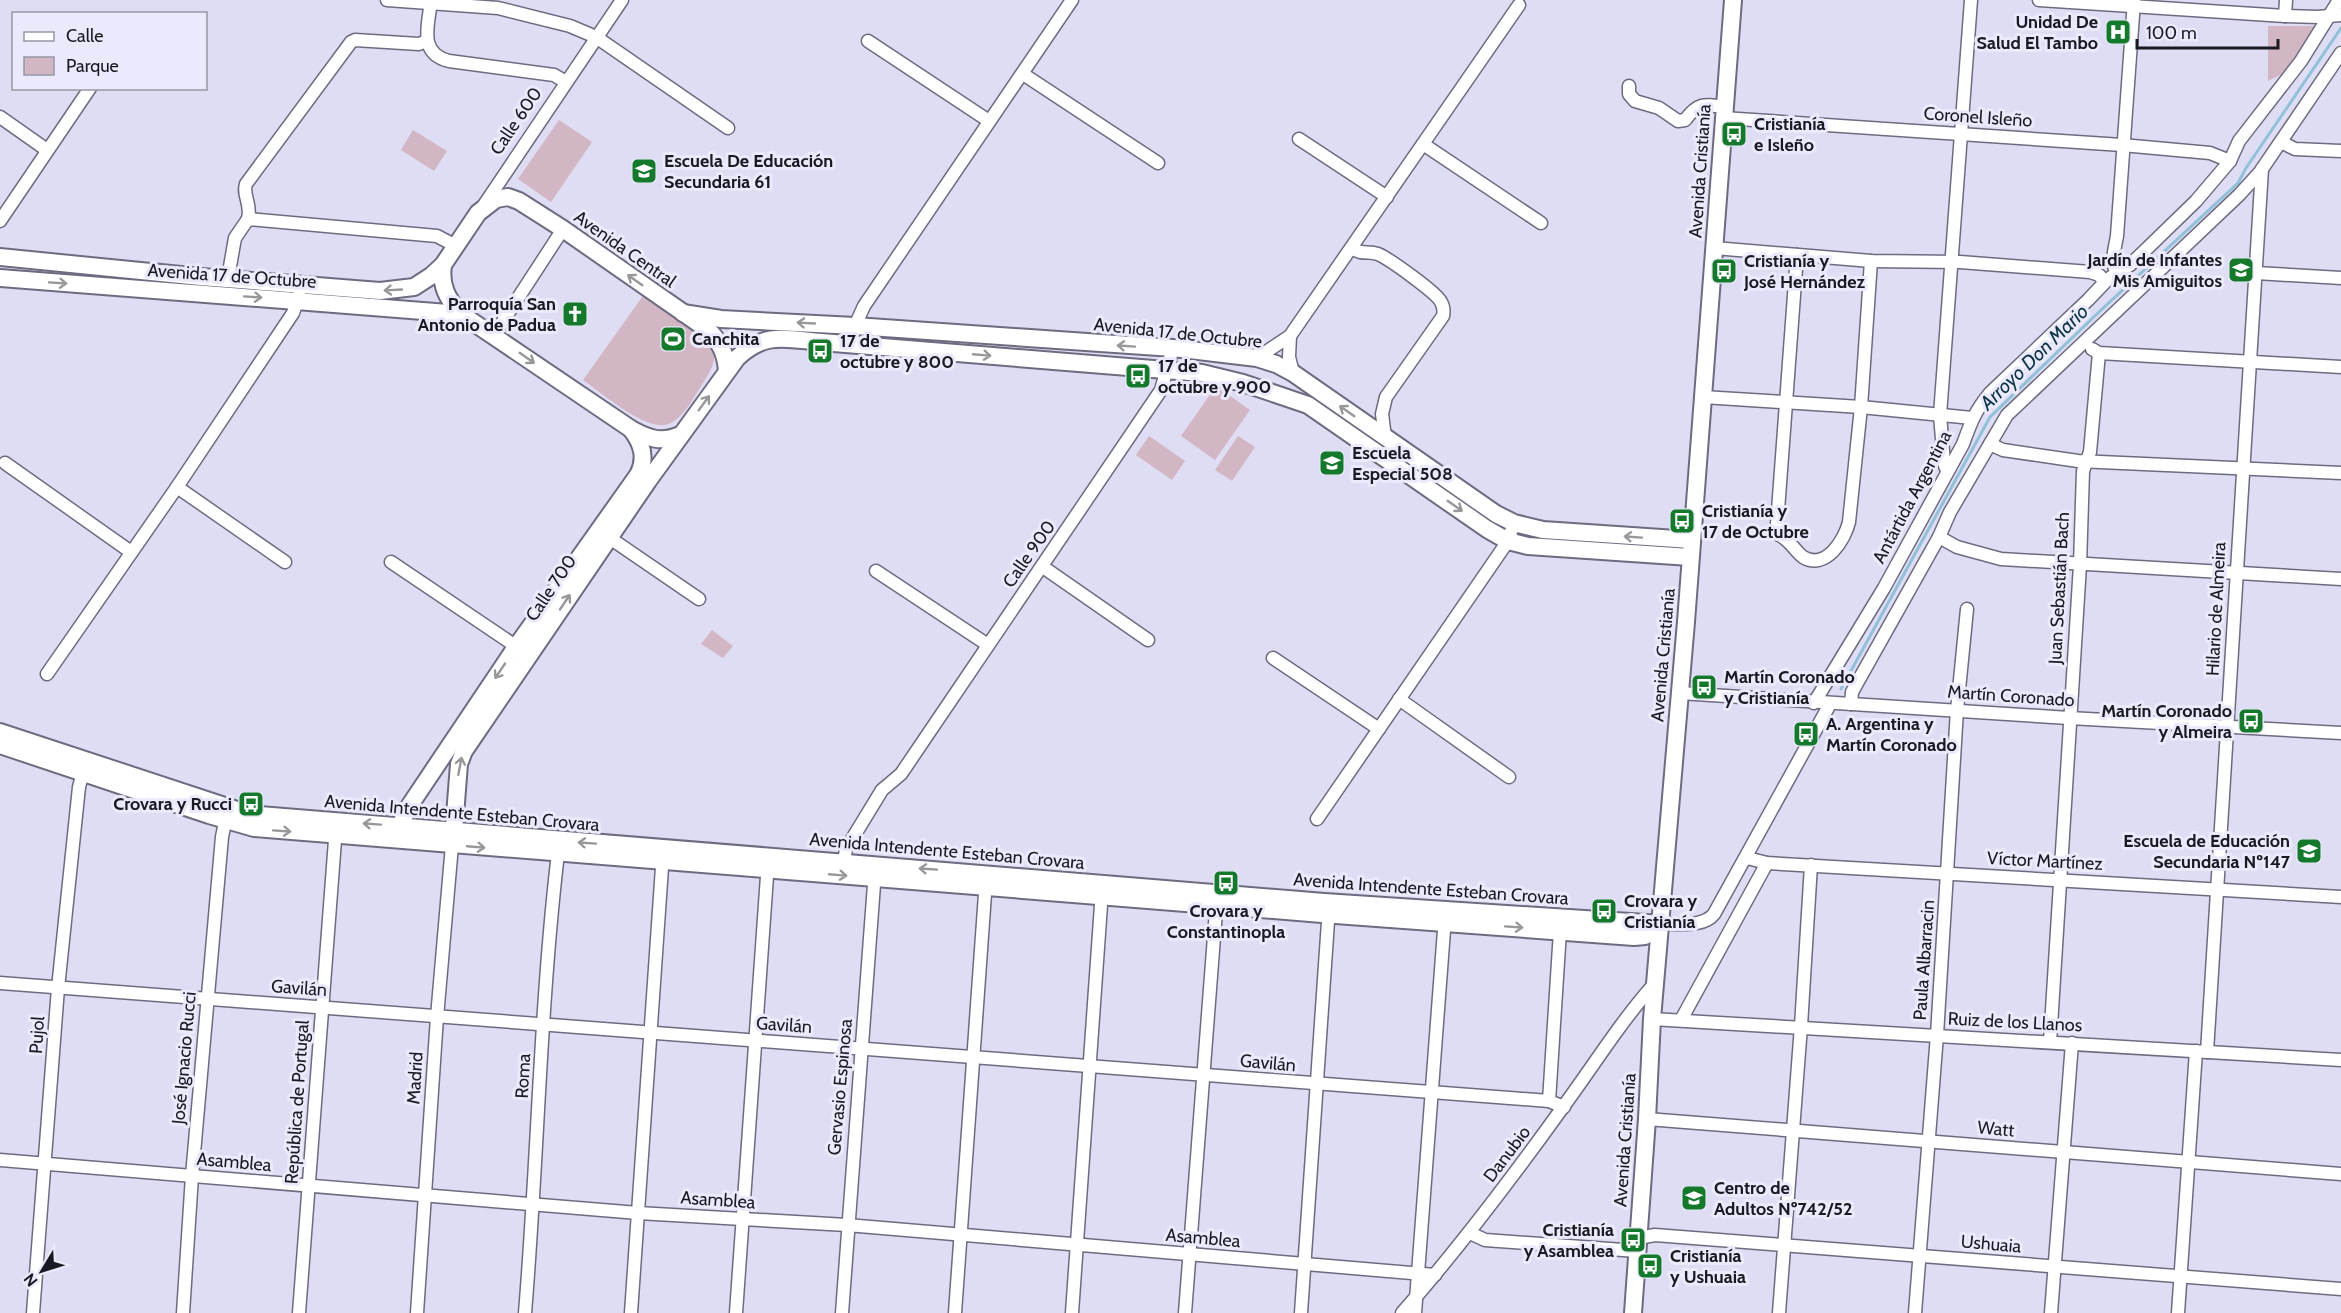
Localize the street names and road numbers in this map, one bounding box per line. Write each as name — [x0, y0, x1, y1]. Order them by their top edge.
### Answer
street label: Calle 600 — [485, 83, 547, 159]
street label: Coronel Isleño — [1923, 102, 2033, 132]
street label: Avenida Cristianía — [1684, 103, 1716, 239]
street label: Avenida Central — [570, 206, 681, 293]
street label: Avenida 17 de Octubre — [147, 259, 317, 293]
street label: Avenida 17 de Octubre — [1093, 313, 1263, 353]
street label: Antártida Argentina — [1868, 426, 1956, 567]
street label: Juan Sebastián Bach — [2044, 511, 2074, 666]
street label: Calle 900 — [998, 516, 1060, 592]
street label: Hilario de Almeira — [2202, 541, 2231, 677]
street label: Calle 700 — [521, 551, 581, 625]
street label: Avenida Cristianía — [1646, 587, 1680, 723]
street label: Martín Coronado — [1947, 681, 2075, 711]
street label: Avenida Intendente Esteban Crovara — [324, 790, 601, 836]
street label: Avenida Intendente Esteban Crovara — [809, 828, 1086, 874]
street label: Víctor Martínez — [1987, 847, 2104, 875]
street label: Avenida Intendente Esteban Crovara — [1293, 868, 1570, 910]
street label: Paula Albarracin — [1909, 899, 1939, 1021]
street label: Gavilán — [270, 975, 328, 1001]
street label: José Ignacio Rucci — [167, 991, 201, 1126]
street label: Ruiz de los Llanos — [1947, 1007, 2083, 1037]
street label: Gavilán — [755, 1012, 813, 1038]
street label: Pujol — [25, 1015, 49, 1055]
street label: Gervasio Espinosa — [823, 1018, 857, 1156]
street label: República de Portugal — [280, 1019, 314, 1185]
street label: Gavilán — [1239, 1050, 1297, 1076]
street label: Madrid — [402, 1051, 428, 1105]
street label: Roma — [511, 1053, 535, 1099]
street label: Avenida Cristianía — [1609, 1072, 1641, 1208]
street label: Watt — [1977, 1116, 2015, 1142]
street label: Danubio — [1479, 1121, 1535, 1186]
street label: Asamblea — [196, 1148, 273, 1176]
street label: Asamblea — [680, 1186, 757, 1214]
street label: Asamblea — [1165, 1224, 1242, 1252]
street label: Ushuaia — [1960, 1230, 2022, 1258]

